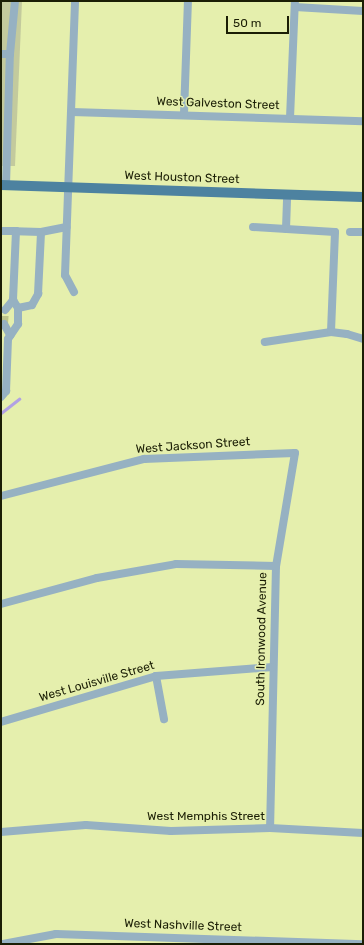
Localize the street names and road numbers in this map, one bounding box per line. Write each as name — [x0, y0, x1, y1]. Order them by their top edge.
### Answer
street label: West Galveston Street — [156, 95, 280, 113]
street label: West Houston Street — [124, 169, 240, 187]
street label: West Jackson Street — [135, 435, 251, 457]
street label: South Ironwood Avenue — [254, 572, 270, 706]
street label: West Louisville Street — [38, 659, 156, 705]
street label: West Memphis Street — [147, 810, 265, 824]
street label: West Nashville Street — [124, 917, 242, 935]

